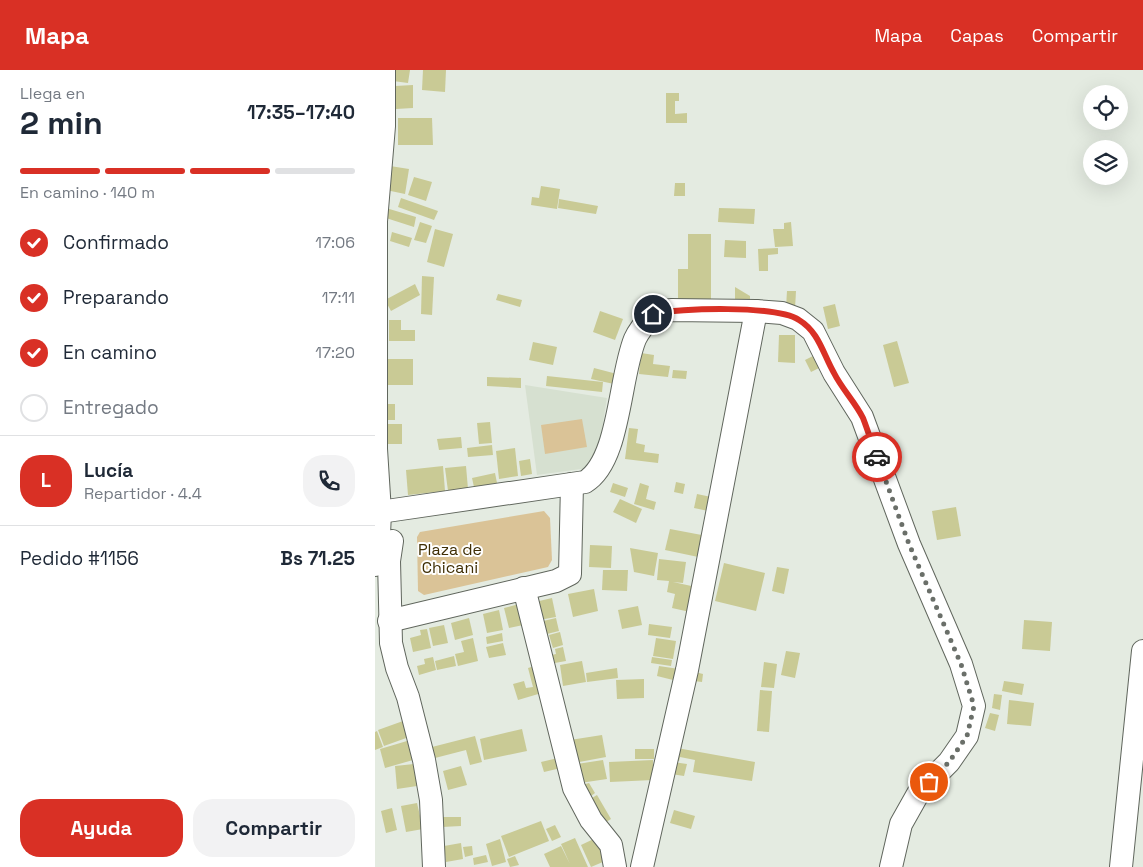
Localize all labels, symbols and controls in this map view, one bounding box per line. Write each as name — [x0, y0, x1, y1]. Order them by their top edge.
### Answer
text: Mapa — [25, 20, 89, 51]
text: Mapa — [874, 24, 922, 47]
text: Capas — [950, 24, 1004, 47]
text: Compartir — [1032, 24, 1118, 47]
text: Llega en — [20, 83, 85, 104]
map controls — [1083, 85, 1128, 185]
button: locate — [1083, 85, 1128, 130]
text: 17:35–17:40 — [247, 100, 355, 125]
text: 2 min — [20, 103, 103, 143]
button: layers — [1083, 140, 1128, 185]
text: En camino · 140 m — [20, 182, 155, 203]
icon: check — [20, 229, 48, 257]
text: Confirmado — [63, 230, 169, 255]
text: 17:06 — [315, 232, 355, 253]
icon: check — [20, 284, 48, 312]
text: Preparando — [63, 285, 169, 310]
text: 17:11 — [322, 287, 355, 308]
pin — [632, 293, 674, 335]
icon: home — [639, 300, 667, 328]
icon: check — [20, 339, 48, 367]
text: En camino — [63, 340, 157, 365]
text: 17:20 — [315, 342, 355, 363]
text: Entregado — [63, 395, 159, 420]
courier — [852, 432, 902, 482]
icon: car — [863, 443, 891, 471]
button: phone — [303, 455, 355, 507]
text: Lucía — [84, 458, 133, 483]
text: L — [41, 468, 51, 493]
text: Repartidor · 4.4 — [84, 483, 202, 504]
park label: Plaza de Chicani — [418, 539, 482, 578]
text: Pedido #1156 — [20, 546, 139, 571]
text: Bs 71.25 — [280, 546, 355, 571]
pin — [908, 761, 950, 803]
icon: bag — [915, 768, 943, 796]
button: Ayuda — [20, 799, 183, 857]
button: Compartir — [193, 799, 355, 857]

